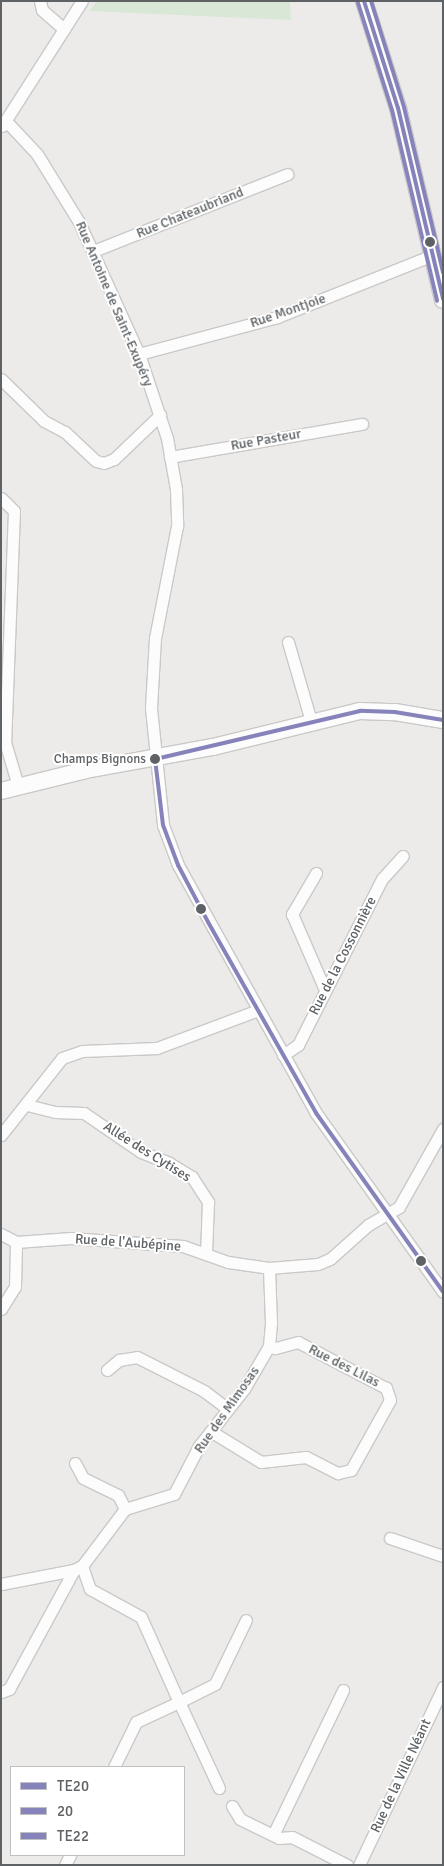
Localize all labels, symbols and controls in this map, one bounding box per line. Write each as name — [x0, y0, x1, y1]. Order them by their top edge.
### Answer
street label: Rue Chateaubriand — [134, 184, 246, 242]
street label: Rue Antoine de Saint-Exupéry — [72, 219, 156, 389]
unlabelled marker — [425, 237, 435, 247]
street label: Rue Montjoie — [248, 290, 328, 332]
street label: Rue Pasteur — [229, 426, 303, 454]
place label: Champs Bignons — [54, 751, 146, 767]
marker: Champs Bignons — [150, 754, 160, 764]
street label: Rue de la Cossonnière — [306, 894, 380, 1018]
unlabelled marker — [196, 904, 206, 914]
street label: Allée des Cytises — [100, 1118, 194, 1186]
street label: Rue de l'Aubépine — [74, 1231, 182, 1255]
unlabelled marker — [416, 1256, 426, 1266]
street label: Rue des Lilas — [306, 1341, 382, 1391]
street label: Rue des Mimosas — [191, 1363, 263, 1457]
street label: Rue de la Ville Néant — [367, 1716, 435, 1836]
legend — [10, 1766, 185, 1856]
text: TE20 — [57, 1777, 89, 1795]
text: 20 — [57, 1802, 73, 1820]
text: TE22 — [57, 1827, 89, 1845]

